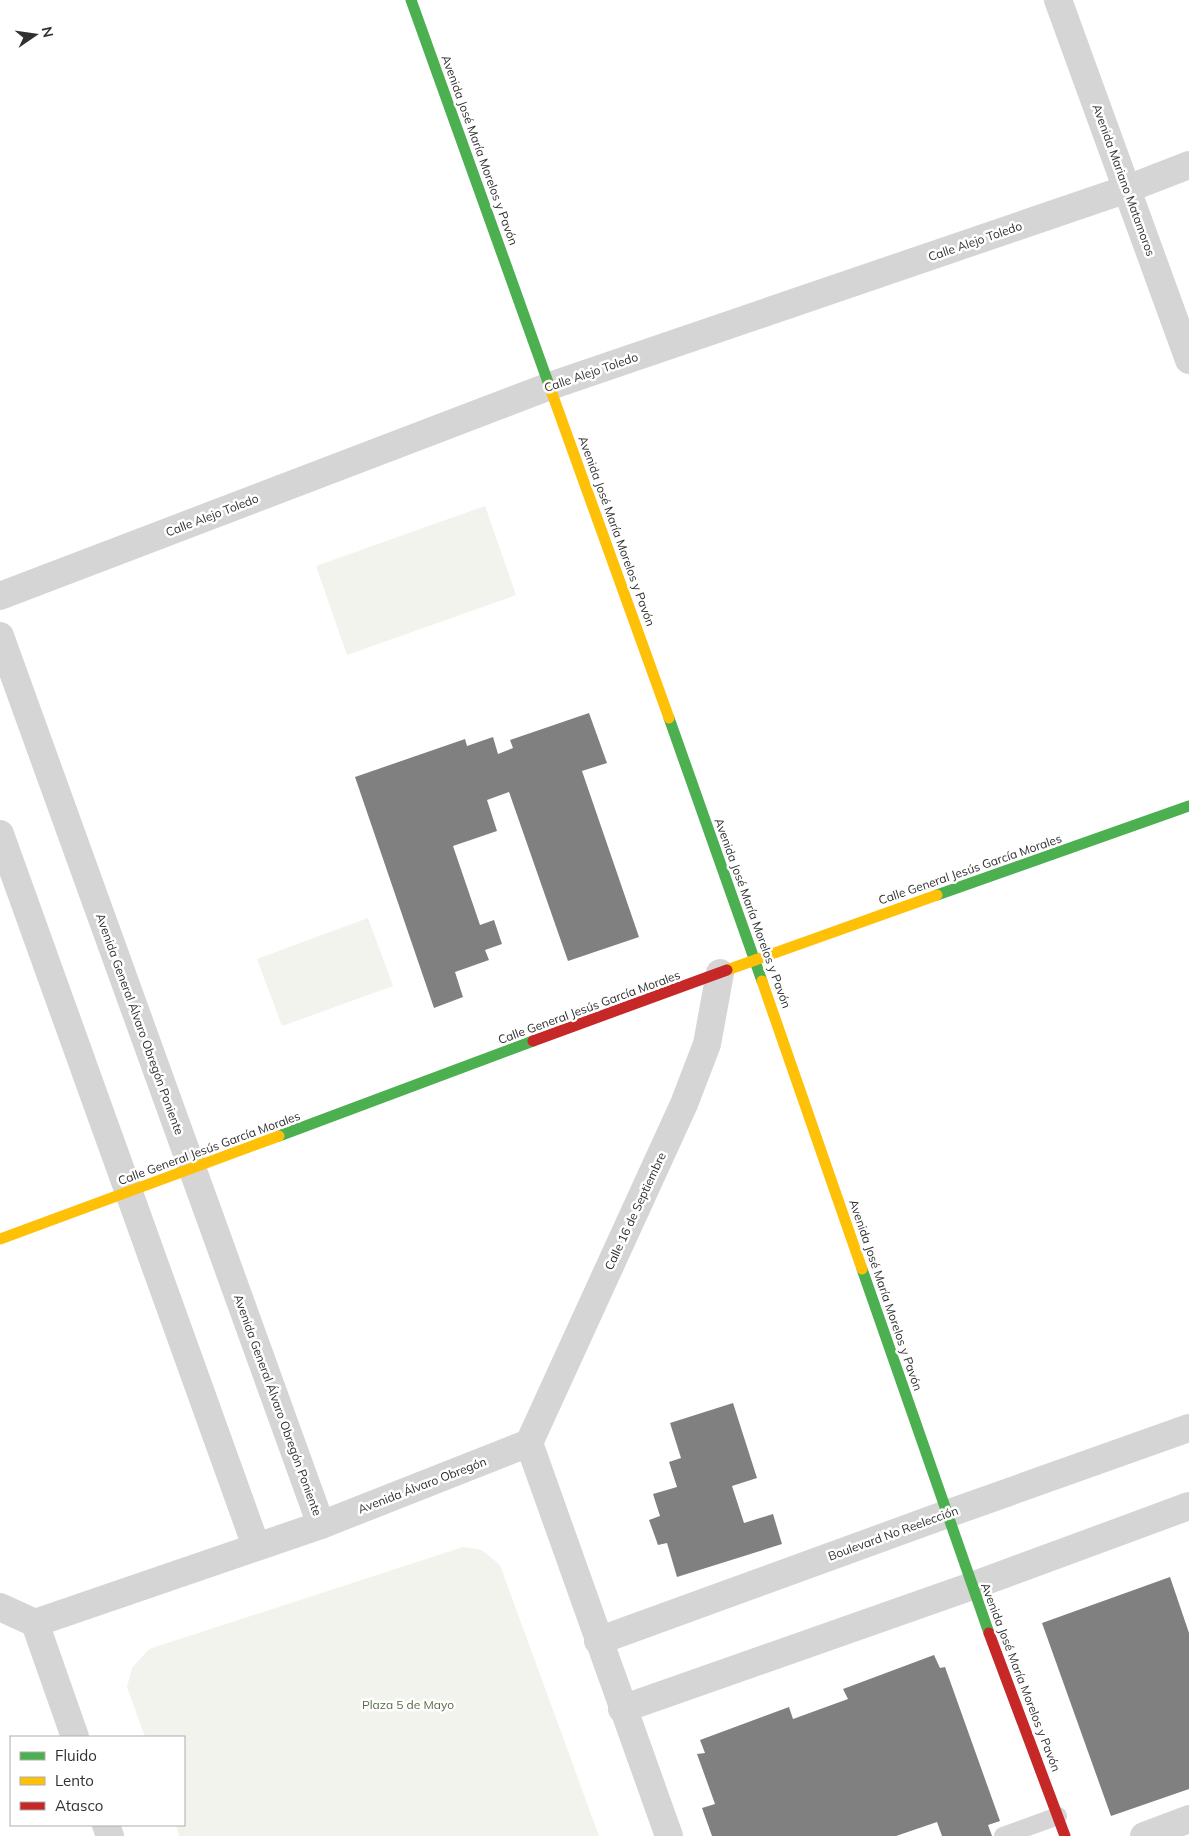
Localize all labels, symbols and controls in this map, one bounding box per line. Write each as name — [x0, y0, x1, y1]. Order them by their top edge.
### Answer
north arrow — [10, 10, 60, 60]
text: N — [38, 25, 58, 39]
street label: Avenida José María Morelos y Pavón — [439, 53, 521, 247]
street label: Avenida Mariano Matamoros — [1089, 102, 1159, 258]
street label: Calle Alejo Toledo — [926, 218, 1024, 264]
street label: Calle Alejo Toledo — [542, 349, 640, 395]
street label: Avenida José María Morelos y Pavón — [576, 434, 658, 628]
street label: Calle Alejo Toledo — [163, 490, 261, 540]
street label: Avenida José María Morelos y Pavón — [712, 816, 794, 1010]
street label: Calle General Jesús García Morales — [876, 831, 1064, 907]
street label: Avenida General Álvaro Obregón Poniente — [93, 911, 187, 1137]
street label: Calle General Jesús García Morales — [496, 967, 682, 1047]
street label: Calle General Jesús García Morales — [116, 1108, 302, 1188]
street label: Calle 16 de Septiembre — [601, 1150, 669, 1272]
street label: Avenida José María Morelos y Pavón — [846, 1197, 926, 1393]
street label: Avenida General Álvaro Obregón Poniente — [231, 1292, 325, 1518]
street label: Avenida Álvaro Obregón — [356, 1454, 488, 1516]
street label: Boulevard No Reelección — [826, 1502, 960, 1564]
street label: Avenida José María Morelos y Pavón — [978, 1580, 1064, 1774]
park label: Plaza 5 de Mayo — [362, 1697, 454, 1712]
legend — [10, 1736, 185, 1826]
text: Fluido — [55, 1746, 97, 1765]
text: Lento — [55, 1771, 94, 1790]
text: Atasco — [55, 1796, 103, 1815]

